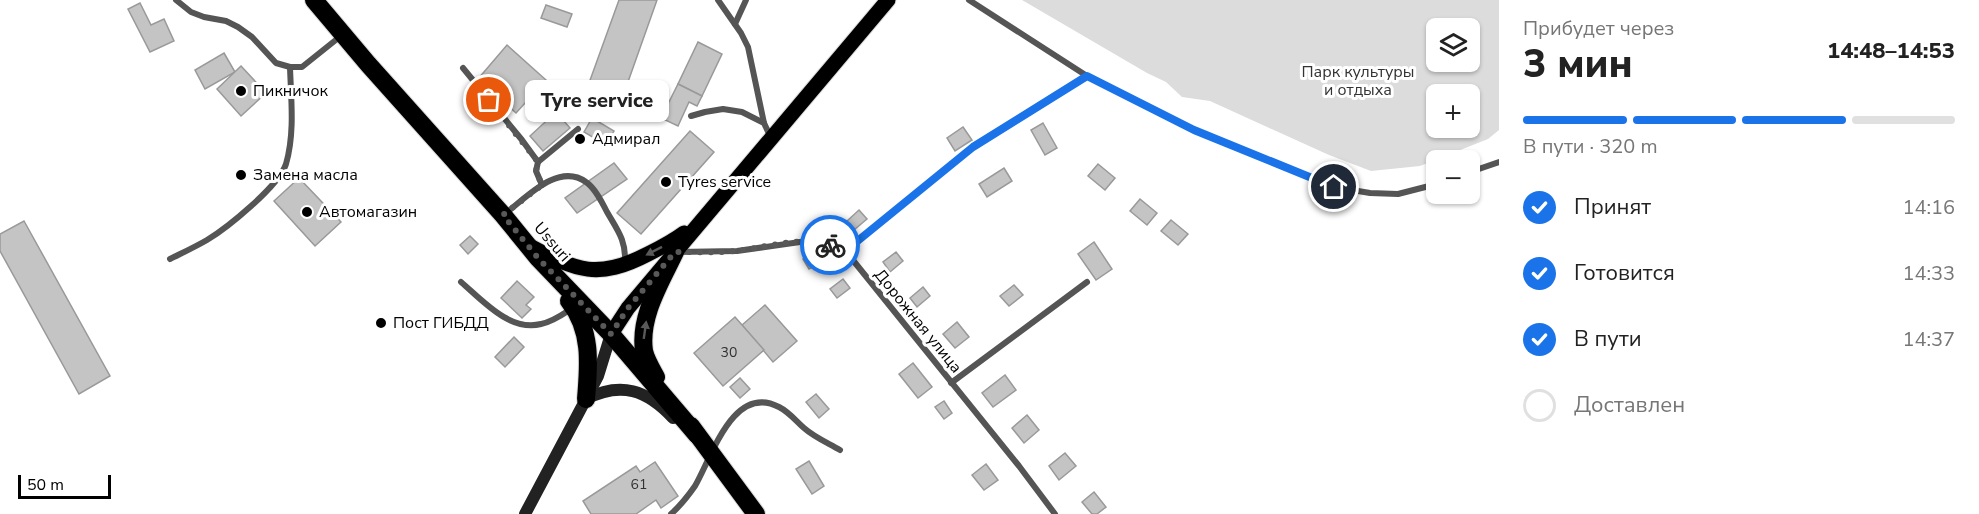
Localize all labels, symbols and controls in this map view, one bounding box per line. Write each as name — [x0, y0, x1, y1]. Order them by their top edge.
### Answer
text: Прибудет через — [1523, 15, 1674, 42]
map controls — [1426, 18, 1480, 204]
button: layers — [1426, 18, 1480, 72]
text: 14:48–14:53 — [1827, 36, 1955, 66]
text: 3 мин — [1523, 38, 1633, 91]
park label: Парк культуры и отдыха — [1301, 61, 1415, 101]
pin — [463, 74, 514, 125]
callout: Tyre service — [525, 79, 669, 121]
place label: Пикничок — [253, 80, 328, 102]
icon: bag — [472, 83, 505, 116]
marker: Пикничок — [234, 84, 248, 98]
button: + — [1426, 84, 1480, 138]
text: Tyre service — [541, 87, 653, 114]
place label: Адмирал — [592, 128, 660, 150]
marker: Адмирал — [573, 132, 587, 146]
text: В пути · 320 m — [1523, 133, 1658, 160]
button: − — [1426, 150, 1480, 204]
pin — [1308, 161, 1359, 212]
place label: Замена масла — [253, 164, 358, 186]
marker: Замена масла — [234, 168, 248, 182]
icon: home — [1317, 170, 1350, 203]
place label: Tyres service — [678, 171, 771, 193]
marker: Tyres service — [659, 175, 673, 189]
icon: check — [1523, 191, 1556, 224]
text: Принят — [1574, 192, 1651, 222]
text: 14:16 — [1902, 194, 1955, 221]
place label: Автомагазин — [319, 201, 417, 223]
marker: Автомагазин — [300, 205, 314, 219]
courier — [800, 215, 860, 275]
street label: Ussuri — [529, 218, 575, 266]
icon: bike — [814, 229, 847, 262]
one-way arrow — [646, 246, 663, 256]
icon: check — [1523, 257, 1556, 290]
text: Готовится — [1574, 258, 1675, 288]
text: 14:33 — [1902, 260, 1955, 287]
street label: Дорожная улица — [869, 264, 967, 378]
place label: Пост ГИБДД — [393, 312, 489, 334]
marker: Пост ГИБДД — [374, 316, 388, 330]
one-way arrow — [640, 320, 650, 339]
icon: check — [1523, 323, 1556, 356]
text: В пути — [1574, 324, 1642, 354]
text: 14:37 — [1902, 326, 1955, 353]
house number: 30 — [721, 343, 737, 362]
text: Доставлен — [1574, 390, 1685, 420]
scale bar — [18, 472, 111, 500]
text: 50 m — [27, 474, 64, 496]
house number: 61 — [631, 475, 647, 494]

